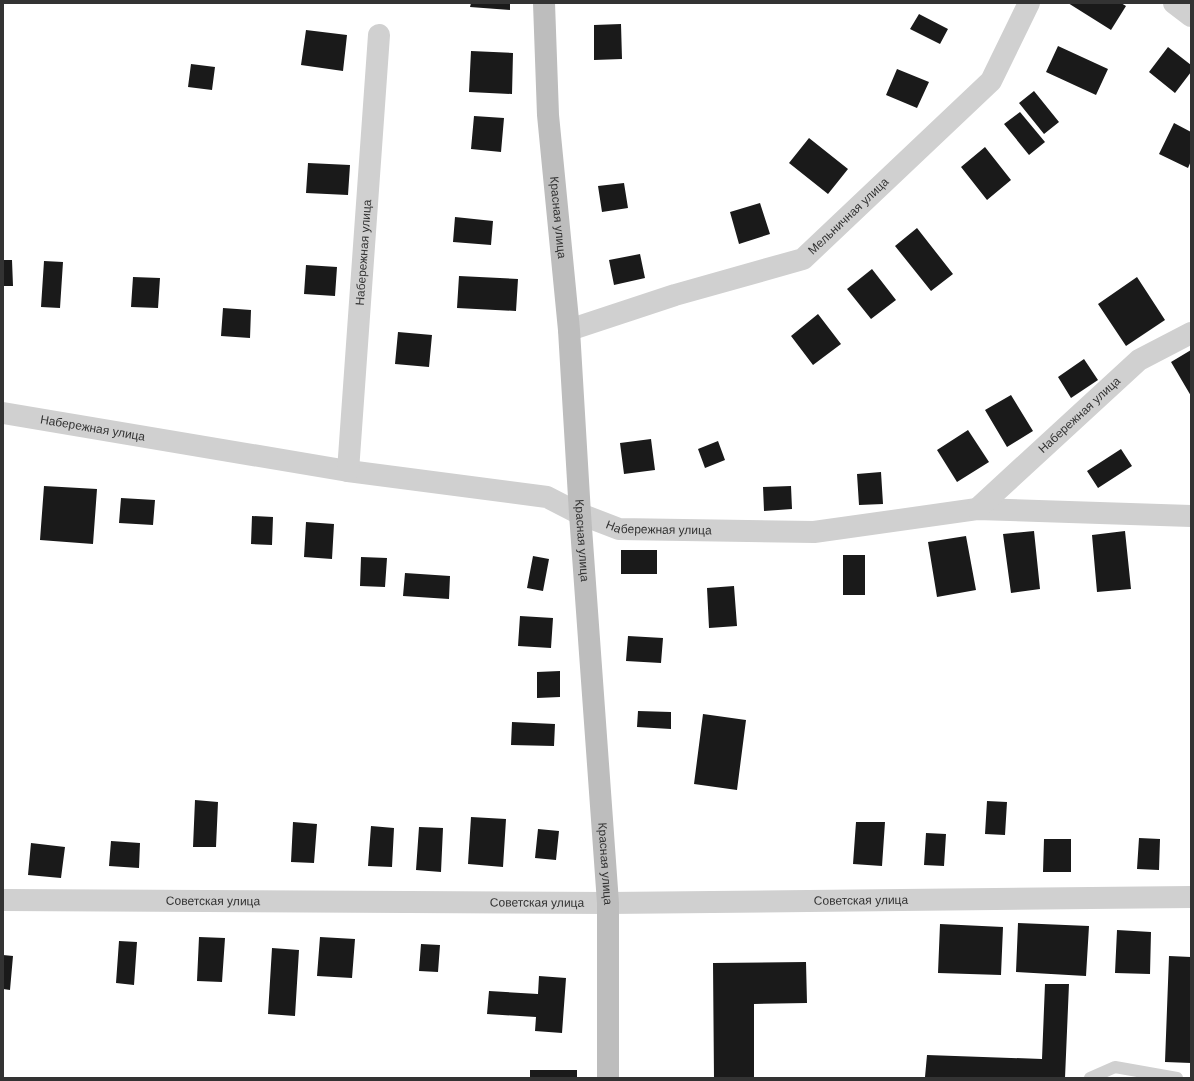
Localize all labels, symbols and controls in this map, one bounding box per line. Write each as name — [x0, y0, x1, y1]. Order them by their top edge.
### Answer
street label: Мельничная улица — [805, 175, 892, 257]
street label: Красная улица — [547, 176, 569, 260]
street label: Набережная улица — [353, 199, 374, 306]
street label: Набережная улица — [1035, 374, 1123, 456]
street label: Набережная улица — [39, 412, 147, 444]
street label: Красная улица — [572, 499, 592, 583]
street label: Набережная улица — [604, 518, 712, 537]
street label: Красная улица — [595, 822, 615, 906]
street label: Советская улица — [814, 893, 909, 908]
street label: Советская улица — [166, 894, 261, 908]
street label: Советская улица — [490, 895, 585, 910]

